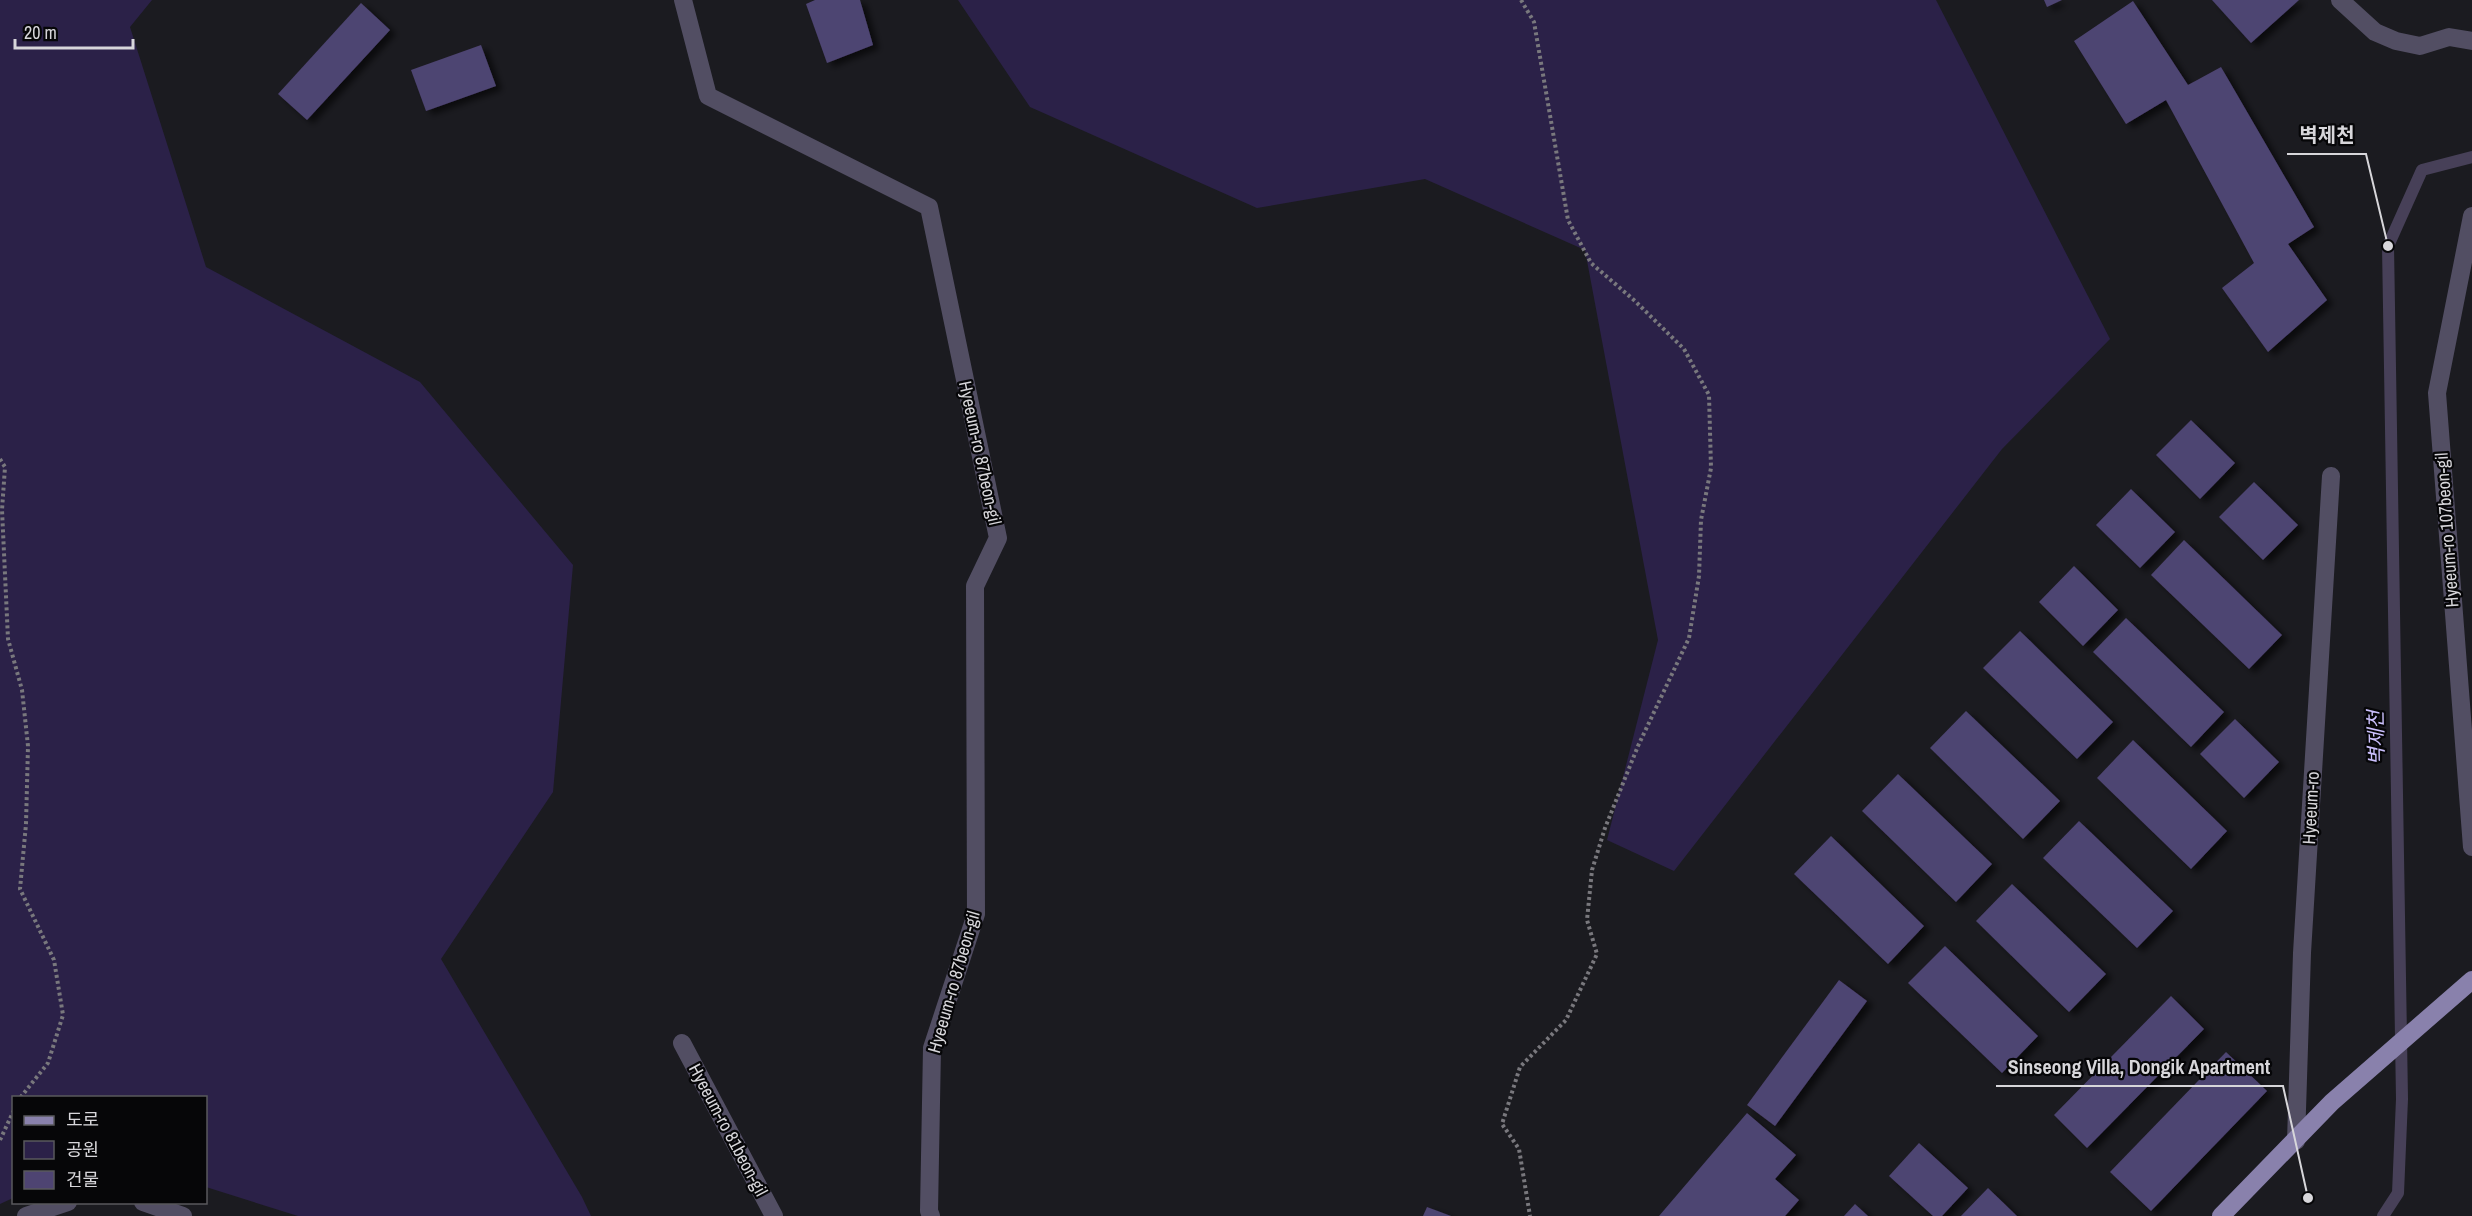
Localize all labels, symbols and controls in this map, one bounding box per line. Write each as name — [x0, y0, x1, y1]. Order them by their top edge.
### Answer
scale bar — [15, 12, 134, 50]
text: 20 m — [24, 20, 57, 45]
callout: 벽제천 — [2287, 116, 2366, 154]
text: 벽제천 — [2299, 121, 2355, 148]
street label: Hyeeum-ro 87beon-gil — [953, 378, 1008, 527]
street label: Hyeeum-ro 107beon-gil — [2429, 452, 2464, 608]
water label: 벽제천 — [2361, 708, 2389, 766]
street label: Hyeeum-ro — [2296, 771, 2325, 845]
street label: Hyeeum-ro 87beon-gil — [921, 908, 986, 1056]
callout: Sinseong Villa, Dongik Apartment — [1996, 1048, 2283, 1086]
text: Sinseong Villa, Dongik Apartment — [2008, 1053, 2271, 1080]
street label: Hyeeum-ro 81beon-gil — [683, 1059, 774, 1200]
legend — [12, 1096, 207, 1204]
text: 도로 — [66, 1107, 99, 1132]
text: 공원 — [66, 1137, 99, 1162]
text: 건물 — [66, 1167, 99, 1192]

